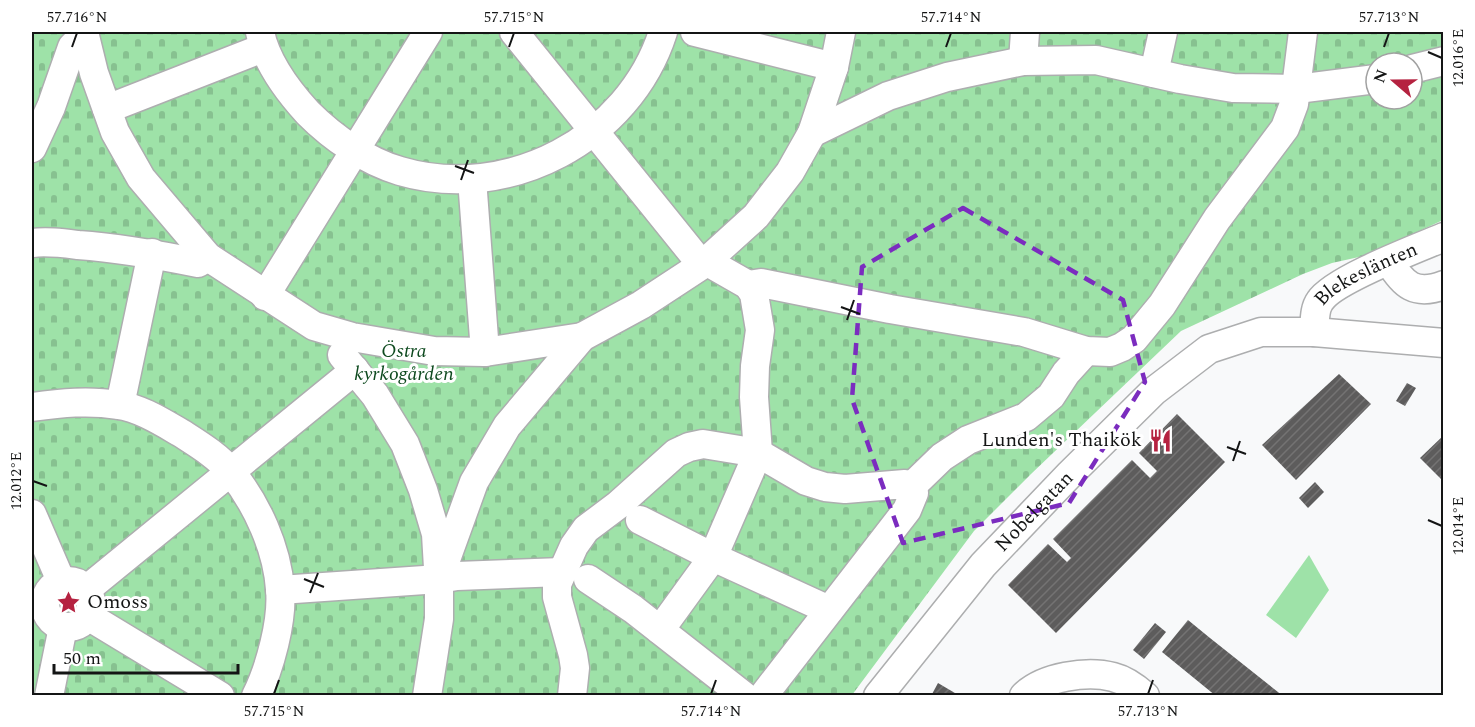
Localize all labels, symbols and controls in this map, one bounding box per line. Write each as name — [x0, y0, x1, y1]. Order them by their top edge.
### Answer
text: 57.716°N — [47, 6, 107, 29]
text: 57.715°N — [484, 6, 544, 29]
text: 57.714°N — [921, 6, 981, 29]
text: 57.713°N — [1359, 6, 1419, 29]
text: 12.016°E — [1447, 29, 1470, 87]
north arrow — [1364, 51, 1424, 111]
text: N — [1367, 66, 1394, 86]
street label: Blekeslänten — [1307, 234, 1422, 313]
park label: Östra kyrkogården — [354, 336, 454, 389]
place label: Lunden's Thaikök — [982, 425, 1142, 455]
restaurant icon: Lunden's Thaikök — [1147, 427, 1173, 453]
text: 12.012°E — [5, 452, 28, 510]
street label: Nobelgatan — [988, 464, 1081, 559]
text: 12.014°E — [1447, 497, 1470, 555]
place label: Omoss — [87, 587, 148, 617]
place icon: Omoss — [56, 589, 82, 615]
scale bar — [54, 637, 238, 675]
text: 50 m — [63, 645, 101, 672]
text: 57.715°N — [244, 700, 304, 723]
text: 57.714°N — [681, 700, 741, 723]
text: 57.713°N — [1118, 700, 1178, 723]

